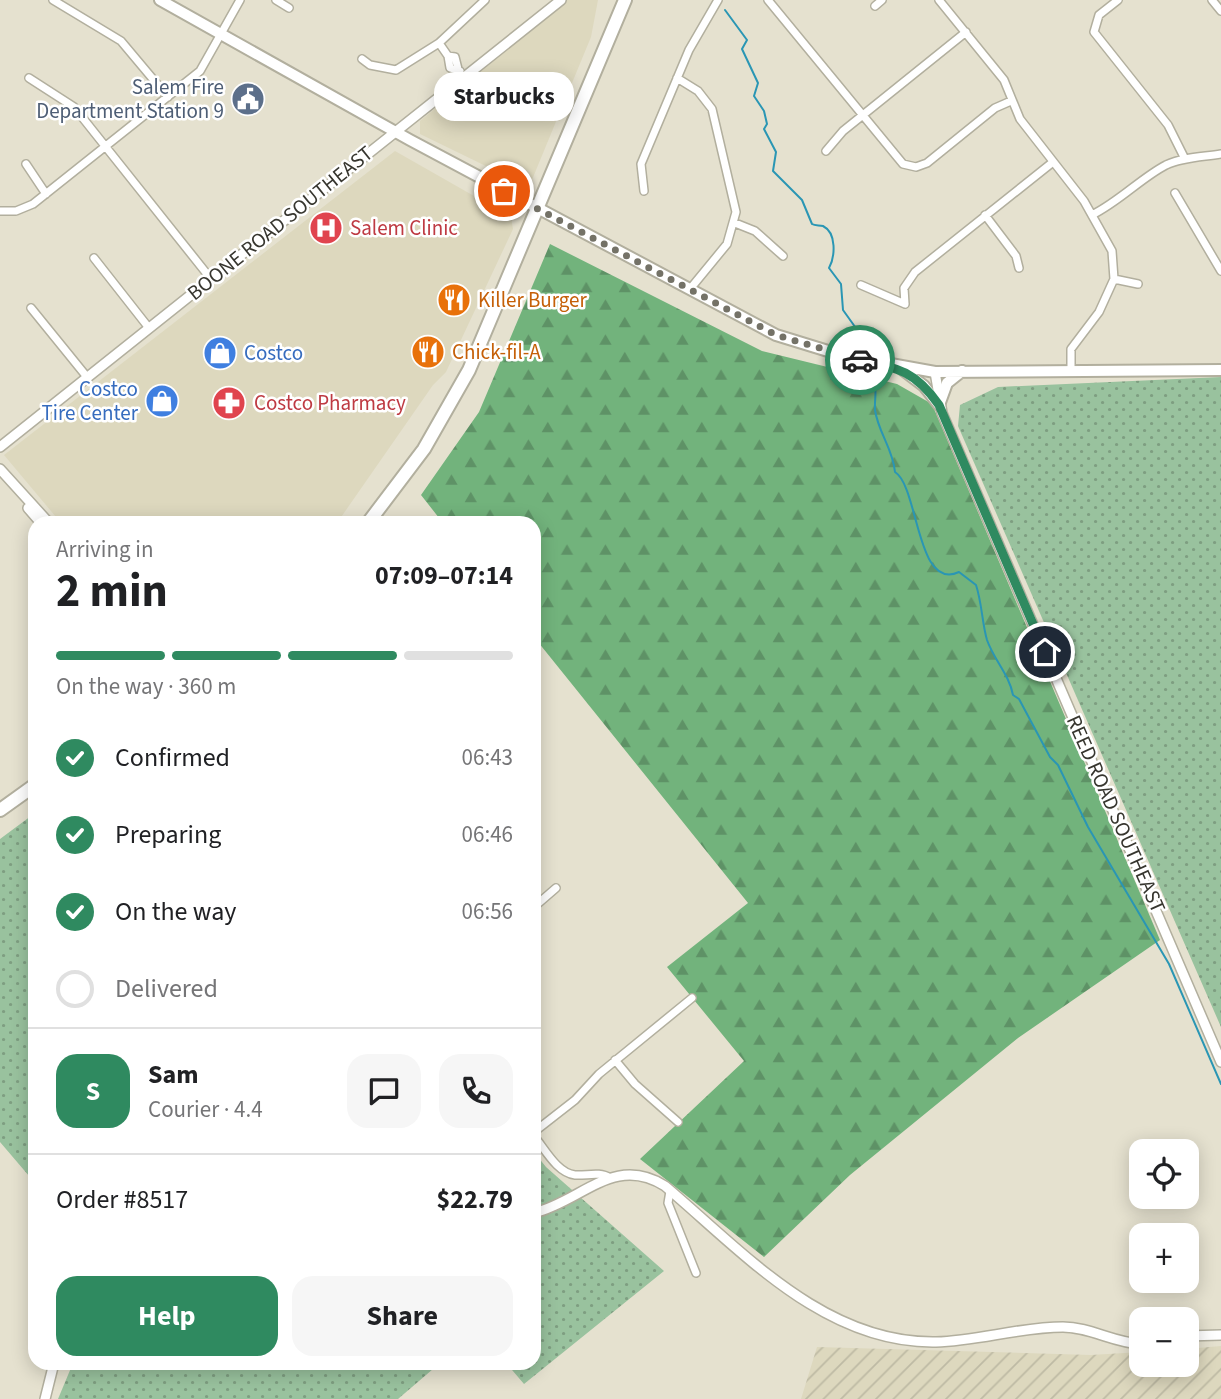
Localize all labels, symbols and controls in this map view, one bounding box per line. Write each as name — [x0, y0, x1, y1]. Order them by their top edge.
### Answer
place label: Salem Fire Department Station 9 — [36, 72, 224, 126]
callout: Starbucks — [434, 72, 574, 121]
public building icon: Salem Fire Department Station 9 — [229, 80, 267, 118]
text: Starbucks — [453, 80, 555, 113]
street label: BOONE ROAD SOUTHEAST — [181, 139, 379, 307]
pin — [474, 161, 534, 221]
icon: bag — [485, 172, 523, 210]
hospital icon: Salem Clinic — [307, 209, 345, 247]
place label: Salem Clinic — [350, 213, 458, 243]
restaurant icon: Killer Burger — [435, 281, 473, 319]
place label: Killer Burger — [478, 285, 587, 315]
courier — [825, 325, 895, 395]
restaurant icon: Chick-fil-A — [409, 333, 447, 371]
shop icon: Costco — [201, 334, 239, 372]
place label: Chick-fil-A — [452, 337, 541, 367]
place label: Costco — [244, 338, 303, 368]
icon: car — [841, 341, 879, 379]
place label: Costco Tire Center — [41, 374, 139, 428]
shop icon: Costco Tire Center — [143, 382, 181, 420]
pharmacy icon: Costco Pharmacy — [210, 384, 248, 422]
place label: Costco Pharmacy — [254, 388, 406, 418]
text: Arriving in — [56, 533, 154, 566]
text: 07:09–07:14 — [375, 557, 513, 594]
text: 2 min — [56, 559, 168, 624]
pin — [1015, 622, 1075, 682]
icon: home — [1026, 633, 1064, 671]
text: On the way · 360 m — [56, 670, 236, 703]
street label: REED ROAD SOUTHEAST — [1059, 710, 1173, 918]
icon: check — [56, 739, 94, 777]
text: Confirmed — [115, 739, 230, 776]
text: 06:43 — [462, 741, 513, 774]
icon: check — [56, 816, 94, 854]
text: Preparing — [115, 816, 221, 853]
text: 06:46 — [462, 818, 513, 851]
icon: check — [56, 893, 94, 931]
text: On the way — [115, 893, 236, 930]
text: 06:56 — [462, 895, 513, 928]
text: Delivered — [115, 970, 218, 1007]
button: chat — [347, 1054, 421, 1128]
button: phone — [439, 1054, 513, 1128]
text: Sam — [148, 1056, 198, 1093]
text: S — [86, 1073, 100, 1110]
text: Courier · 4.4 — [148, 1093, 263, 1126]
map controls — [1129, 1139, 1199, 1377]
button: locate — [1129, 1139, 1199, 1209]
text: Order #8517 — [56, 1181, 188, 1218]
text: $22.79 — [437, 1181, 513, 1218]
button: + — [1129, 1223, 1199, 1293]
button: Help — [56, 1276, 278, 1356]
button: Share — [292, 1276, 513, 1356]
button: − — [1129, 1307, 1199, 1377]

